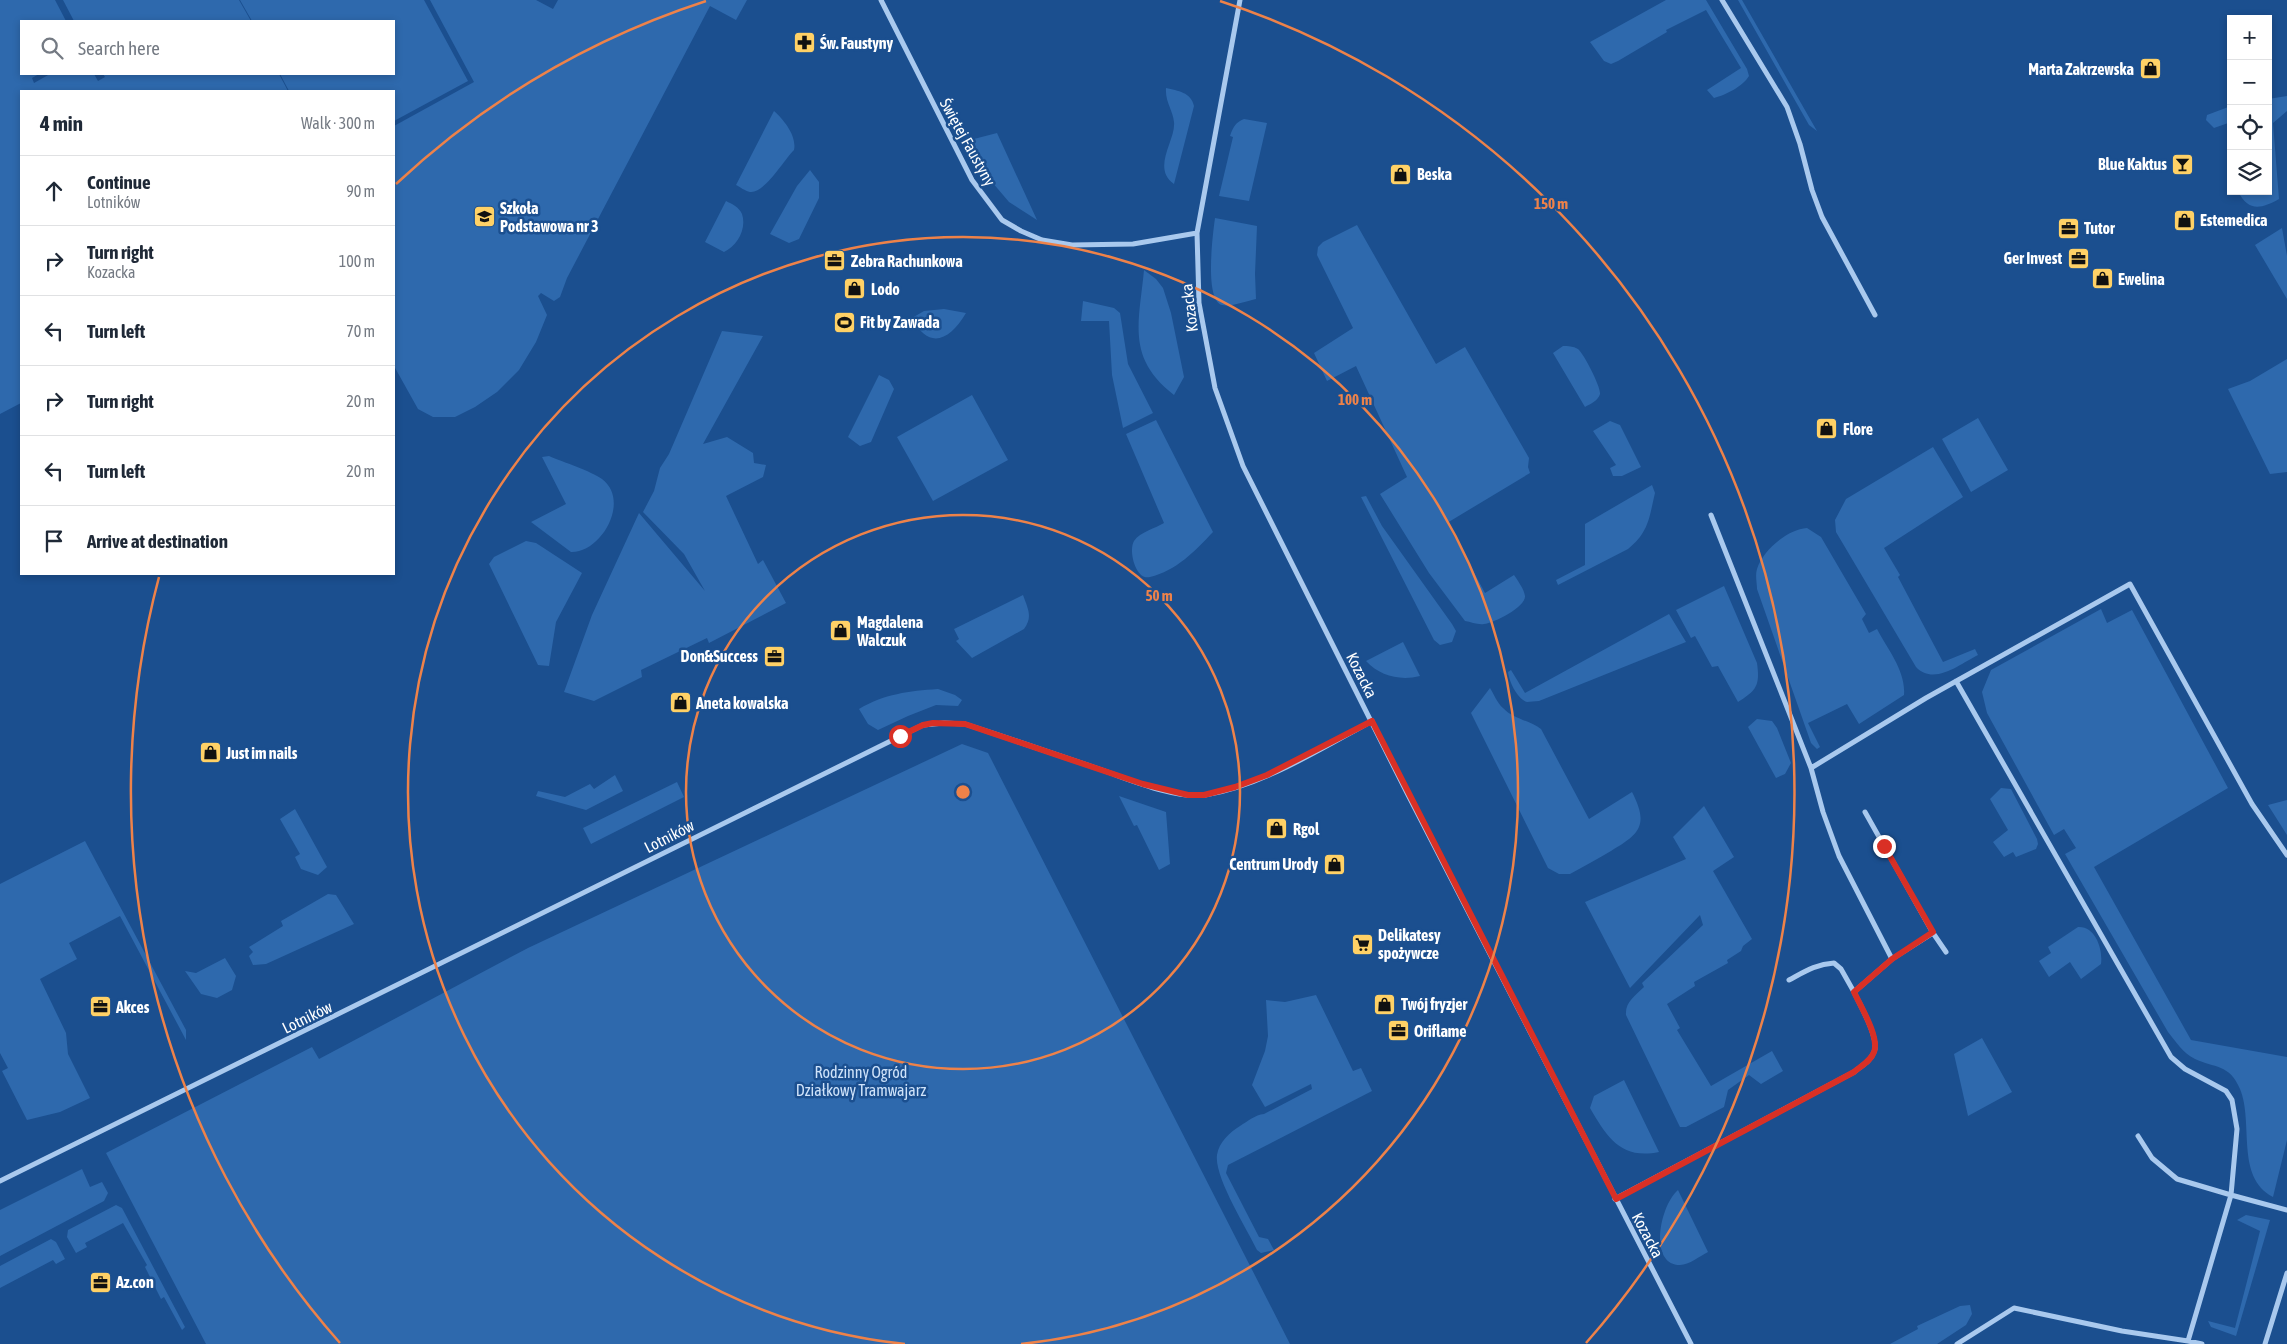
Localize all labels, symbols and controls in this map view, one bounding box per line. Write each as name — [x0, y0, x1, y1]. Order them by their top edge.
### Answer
map controls — [2227, 15, 2272, 195]
button: + — [2227, 15, 2272, 60]
search box — [20, 20, 395, 75]
pharmacy icon: Św. Faustyny — [792, 31, 816, 55]
icon: search — [38, 34, 66, 62]
place label: Św. Faustyny — [820, 34, 894, 52]
text: Search here — [78, 37, 160, 59]
shop icon: Marta Zakrzewska — [2138, 57, 2162, 81]
place label: Marta Zakrzewska — [2028, 60, 2134, 78]
button: − — [2227, 60, 2272, 105]
street label: Świętej Faustyny — [936, 95, 1000, 190]
button: locate — [2227, 105, 2272, 150]
text: 4 min — [40, 111, 83, 135]
text: Walk · 300 m — [301, 114, 375, 132]
button: layers — [2227, 150, 2272, 195]
bar icon: Blue Kaktus — [2171, 152, 2195, 176]
place label: Blue Kaktus — [2098, 155, 2167, 173]
shop icon: Beska — [1389, 162, 1413, 186]
place label: Beska — [1417, 165, 1452, 183]
text: Continue — [87, 171, 151, 193]
icon: ahead — [40, 177, 68, 205]
text: 90 m — [346, 182, 375, 200]
text: Lotników — [87, 193, 140, 211]
text: 150 m — [1534, 195, 1568, 212]
place label: Szkoła Podstawowa nr 3 — [500, 199, 598, 235]
school or university icon: Szkoła Podstawowa nr 3 — [472, 205, 496, 229]
shop icon: Estemedica — [2172, 208, 2196, 232]
place label: Estemedica — [2200, 211, 2268, 229]
office icon: Tutor — [2056, 216, 2080, 240]
place label: Tutor — [2084, 219, 2115, 237]
text: Turn right — [87, 241, 154, 263]
office icon: Ger Invest — [2066, 246, 2090, 270]
icon: right — [40, 247, 68, 275]
office icon: Zebra Rachunkowa — [823, 249, 847, 273]
place label: Ger Invest — [2004, 249, 2062, 267]
text: 100 m — [339, 252, 375, 270]
place label: Zebra Rachunkowa — [851, 252, 963, 270]
text: Kozacka — [87, 263, 135, 281]
shop icon: Ewelina — [2090, 267, 2114, 291]
place label: Ewelina — [2118, 270, 2165, 288]
shop icon: Lodo — [843, 277, 867, 301]
place label: Lodo — [871, 280, 900, 298]
street label: Kozacka — [1177, 283, 1201, 333]
sports icon: Fit by Zawada — [832, 310, 856, 334]
place label: Fit by Zawada — [860, 313, 940, 331]
icon: left — [40, 317, 68, 345]
text: Turn left — [87, 320, 145, 342]
text: 70 m — [346, 322, 375, 340]
icon: right — [40, 387, 68, 415]
text: Turn right — [87, 390, 154, 412]
text: 100 m — [1338, 391, 1372, 408]
text: 20 m — [346, 392, 375, 410]
shop icon: Flore — [1815, 417, 1839, 441]
place label: Flore — [1843, 420, 1873, 438]
icon: left — [40, 457, 68, 485]
text: Turn left — [87, 460, 145, 482]
text: 20 m — [346, 462, 375, 480]
icon: arrive — [40, 527, 68, 555]
text: Arrive at destination — [87, 530, 228, 552]
text: 50 m — [1146, 587, 1173, 604]
place label: Magdalena Walczuk — [856, 613, 923, 649]
shop icon: Magdalena Walczuk — [829, 619, 853, 643]
office icon: Don&Success — [762, 644, 786, 668]
place label: Don&Success — [681, 647, 758, 665]
street label: Kozacka — [1343, 649, 1381, 701]
shop icon: Aneta kowalska — [668, 691, 692, 715]
place label: Aneta kowalska — [695, 694, 788, 712]
route start — [889, 725, 912, 748]
shop icon: Just im nails — [198, 741, 222, 765]
place label: Just im nails — [225, 744, 298, 762]
centre of rings — [954, 783, 972, 801]
street label: Lotników — [641, 816, 697, 856]
shop icon: Rgol — [1265, 817, 1289, 841]
place label: Rgol — [1293, 820, 1320, 838]
route end — [1873, 835, 1896, 858]
shop icon: Centrum Urody — [1322, 852, 1346, 876]
place label: Centrum Urody — [1229, 855, 1318, 873]
place label: Delikatesy spożywcze — [1378, 926, 1441, 962]
supermarket icon: Delikatesy spożywcze — [1350, 932, 1374, 956]
shop icon: Twój fryzjer — [1373, 992, 1397, 1016]
office icon: Akces — [88, 995, 112, 1019]
place label: Twój fryzjer — [1401, 995, 1468, 1013]
street label: Lotników — [279, 997, 335, 1037]
place label: Akces — [115, 998, 150, 1016]
office icon: Oriflame — [1386, 1019, 1410, 1043]
place label: Oriflame — [1414, 1022, 1467, 1040]
park label: Rodzinny Ogród Działkowy Tramwajarz — [796, 1063, 926, 1100]
street label: Kozacka — [1629, 1209, 1667, 1261]
office icon: Az.con — [88, 1270, 112, 1294]
place label: Az.con — [115, 1273, 154, 1291]

